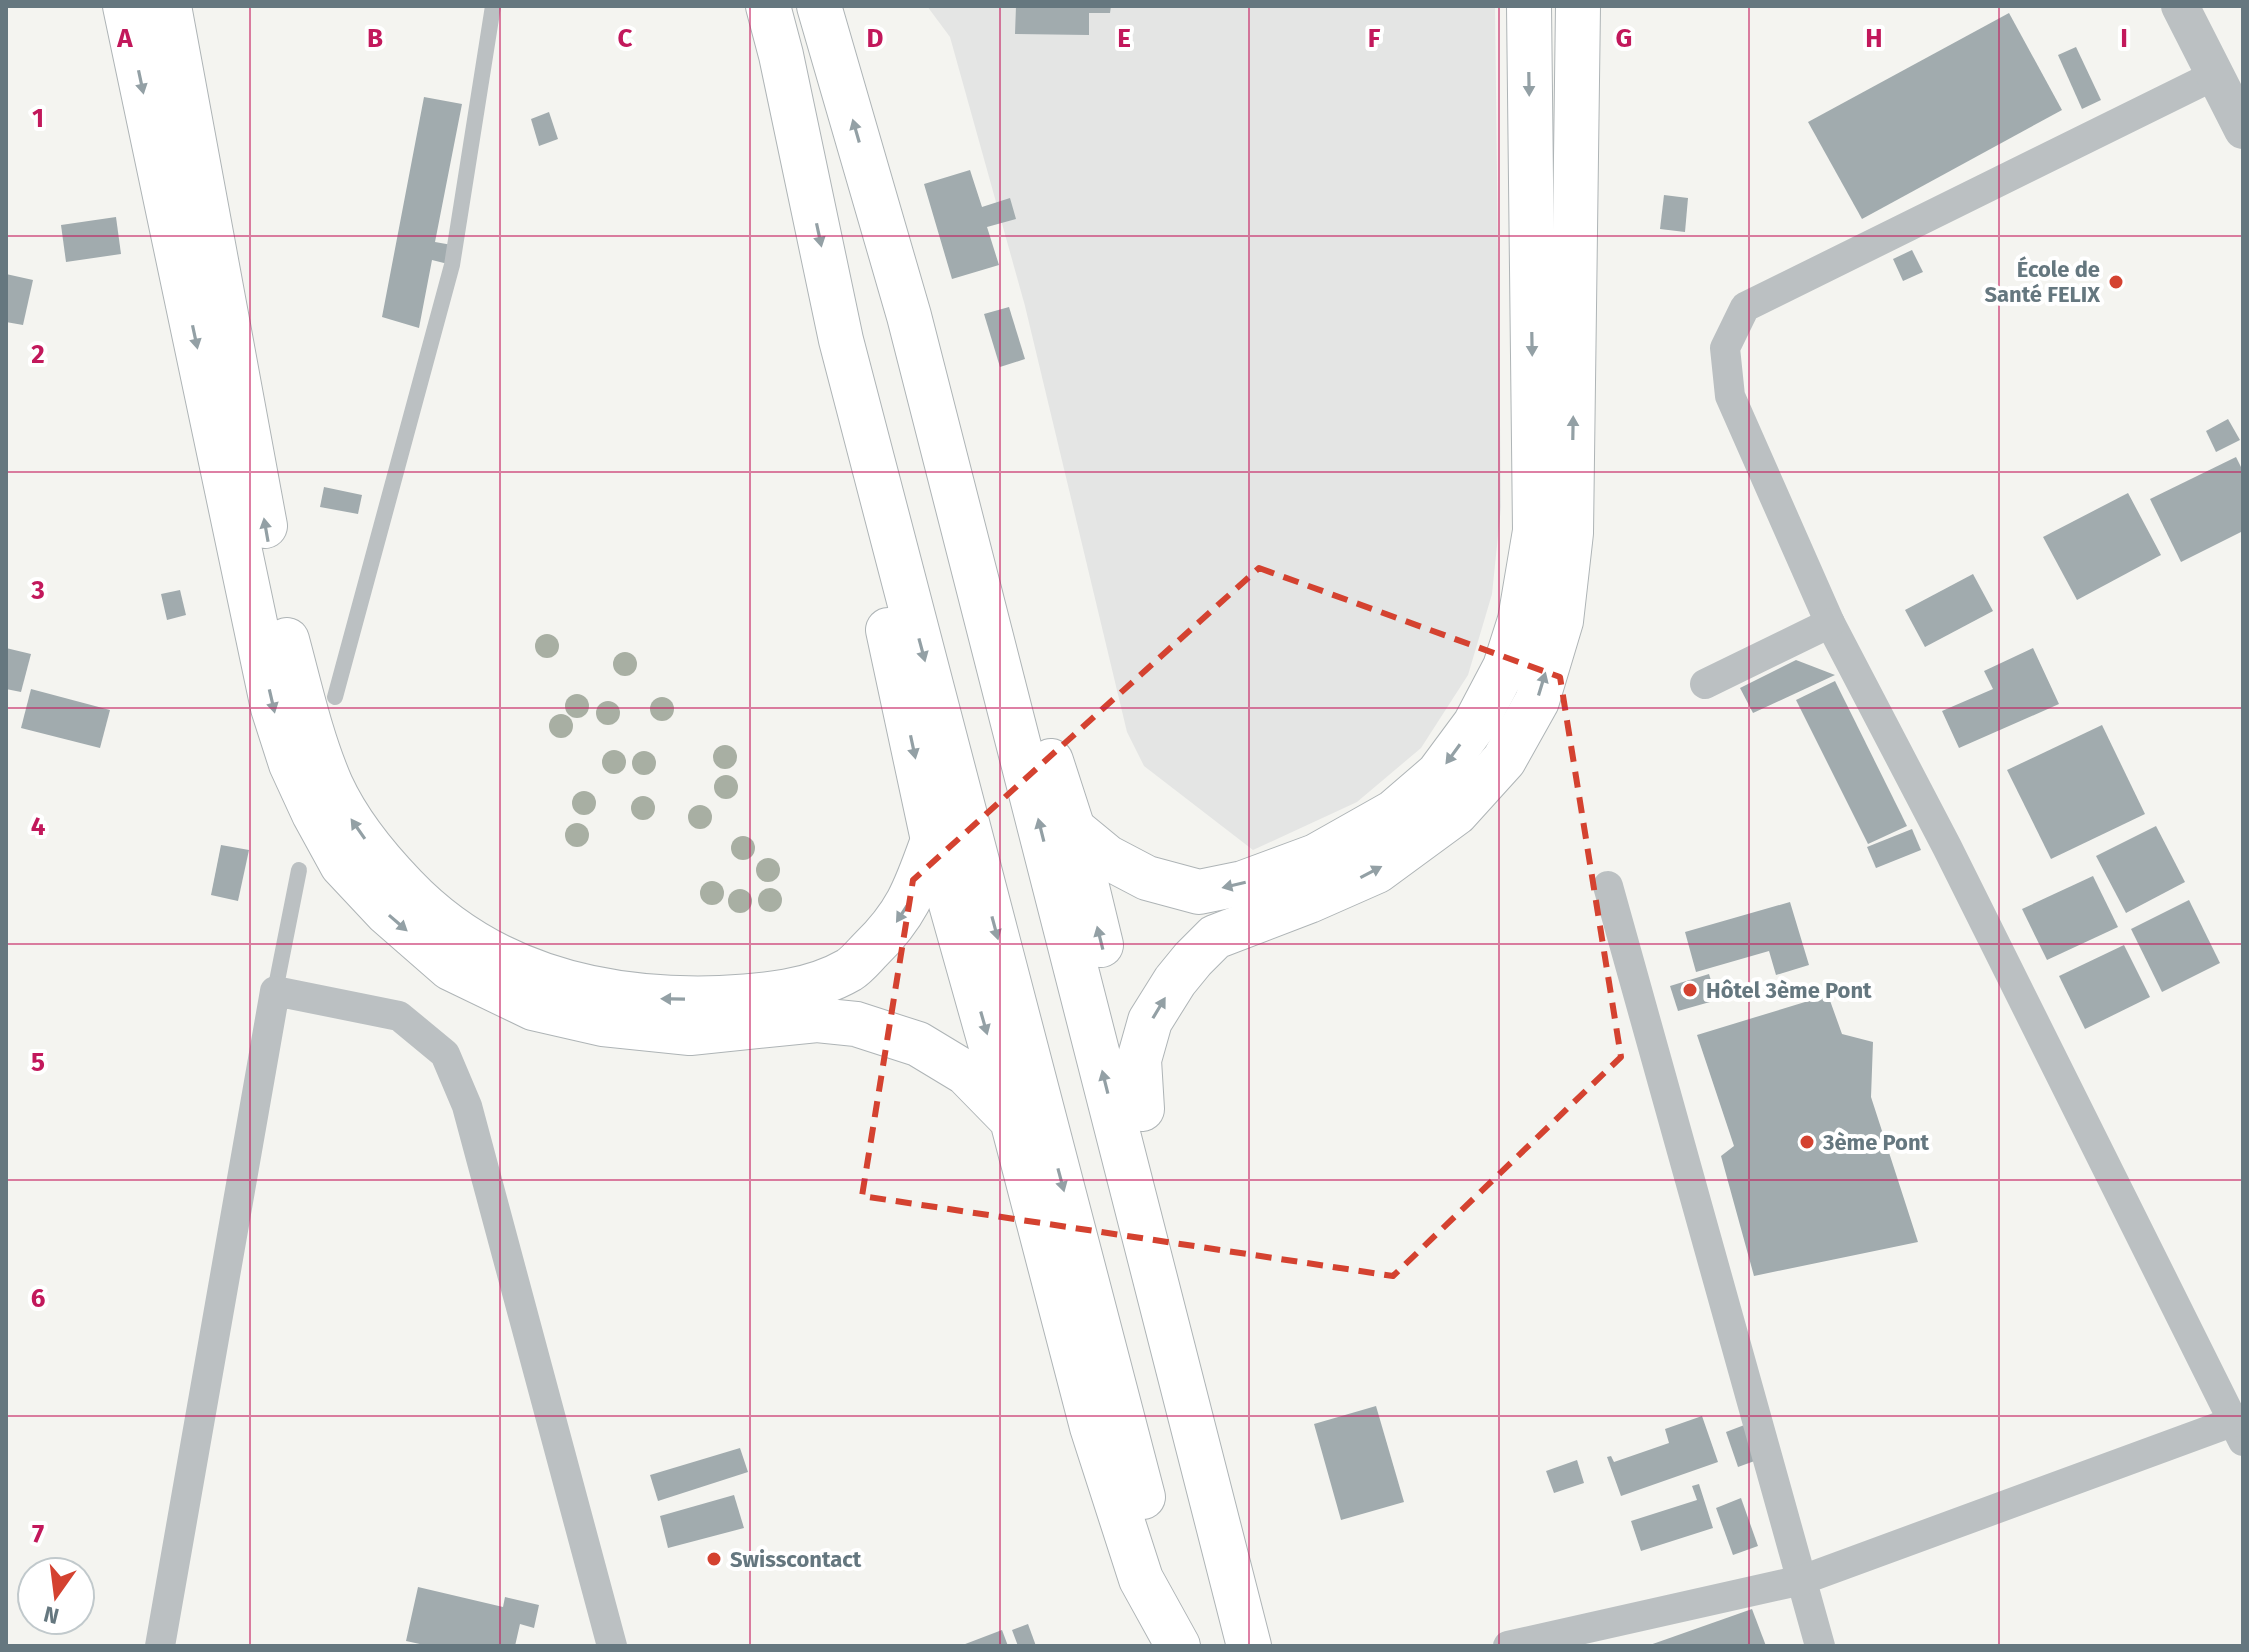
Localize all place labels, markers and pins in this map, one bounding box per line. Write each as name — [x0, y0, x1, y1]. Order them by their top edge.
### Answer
place label: École de Santé FELIX — [1984, 256, 2100, 308]
marker: École de Santé FELIX — [2107, 273, 2125, 291]
place label: Hôtel 3ème Pont — [1706, 977, 1872, 1004]
marker: Hôtel 3ème Pont — [1681, 981, 1699, 999]
place label: 3ème Pont — [1822, 1129, 1930, 1156]
marker: 3ème Pont — [1798, 1133, 1816, 1151]
place label: Swisscontact — [730, 1546, 862, 1573]
marker: Swisscontact — [705, 1550, 723, 1568]

